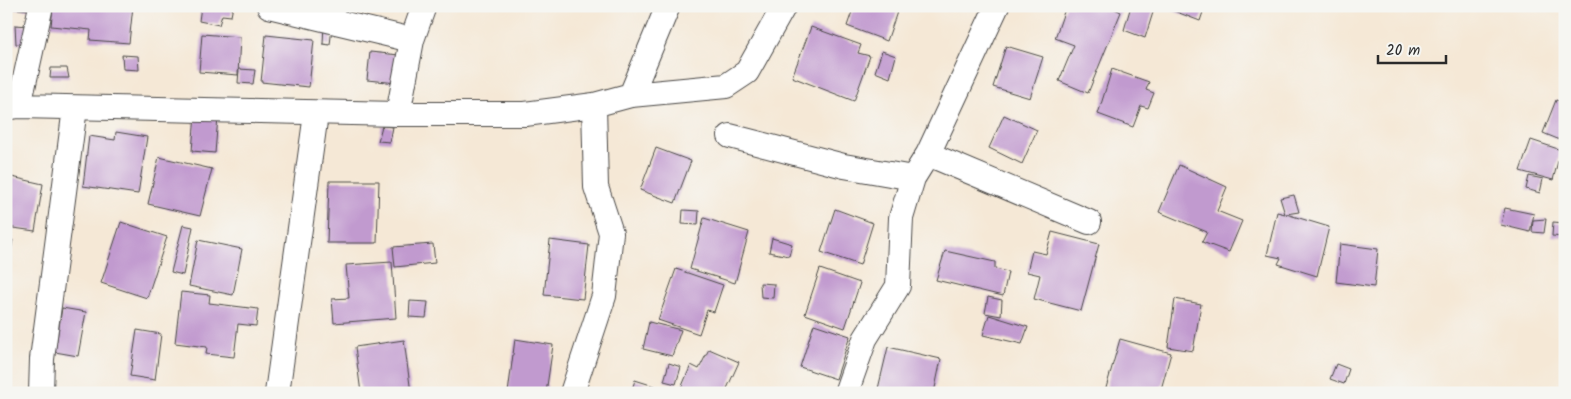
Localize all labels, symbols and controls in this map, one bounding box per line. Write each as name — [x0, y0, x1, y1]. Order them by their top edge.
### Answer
scale bar — [1378, 32, 1446, 64]
text: 20 m — [1386, 39, 1420, 63]

